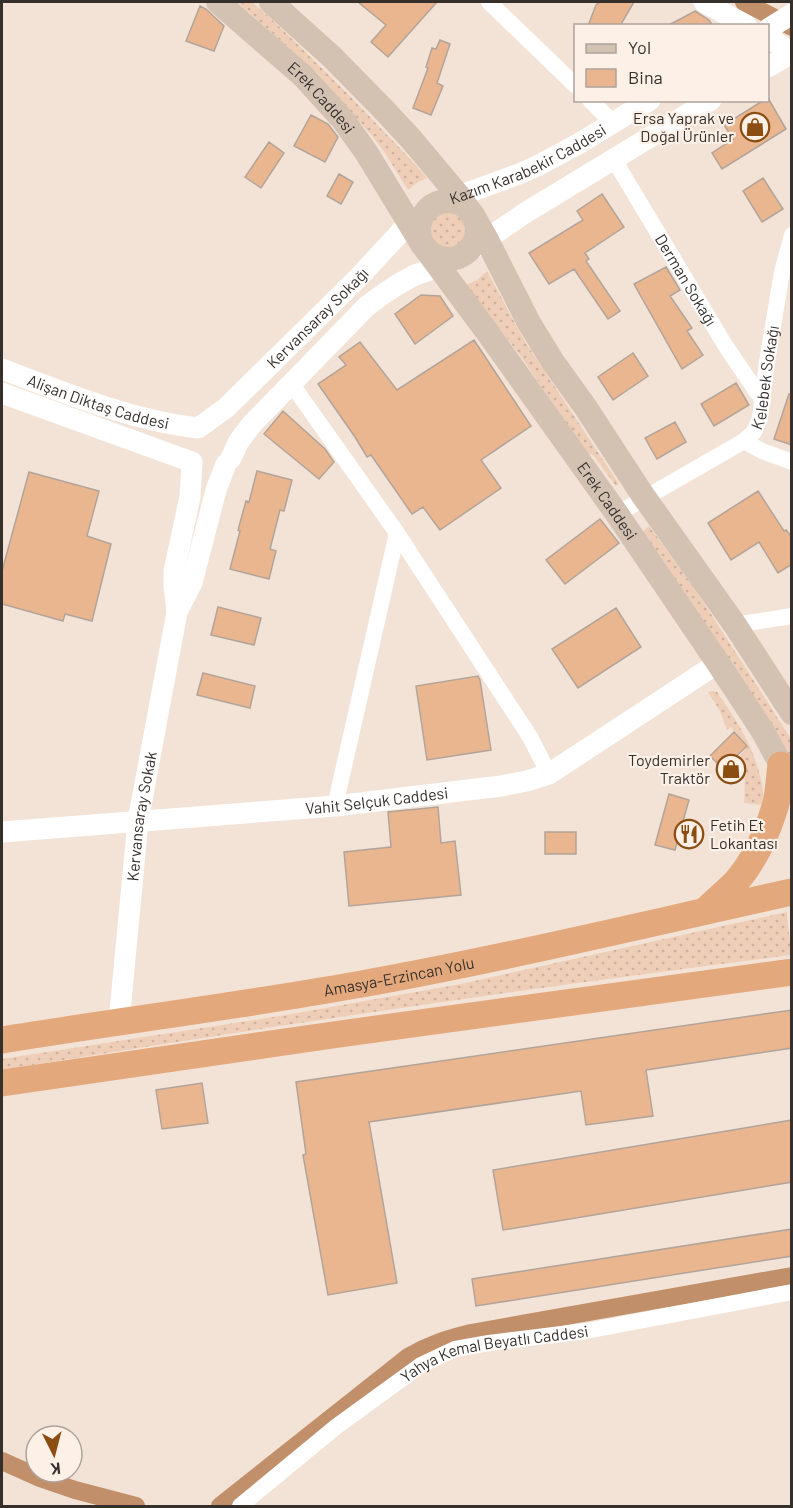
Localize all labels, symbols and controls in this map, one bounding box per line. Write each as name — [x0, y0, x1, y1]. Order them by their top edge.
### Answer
legend — [574, 24, 769, 102]
text: Yol — [628, 36, 651, 58]
street label: Erek Caddesi — [284, 57, 359, 137]
text: Bina — [628, 66, 663, 88]
place label: Ersa Yaprak ve Doğal Ürünler — [633, 108, 734, 145]
shop icon: Ersa Yaprak ve Doğal Ürünler — [739, 111, 771, 143]
street label: Kazım Karabekir Caddesi — [446, 119, 609, 208]
street label: Derman Sokağı — [652, 230, 721, 329]
street label: Kervansaray Sokağı — [262, 263, 372, 372]
street label: Kelebek Sokağı — [746, 324, 782, 432]
street label: Alişan Diktaş Caddesi — [25, 370, 171, 432]
street label: Erek Caddesi — [574, 458, 642, 543]
street label: Kervansaray Sokak — [122, 750, 160, 882]
place label: Toydemirler Traktör — [628, 750, 710, 787]
shop icon: Toydemirler Traktör — [715, 753, 747, 785]
street label: Vahit Selçuk Caddesi — [304, 782, 449, 817]
place label: Fetih Et Lokantası — [710, 815, 778, 852]
restaurant icon: Fetih Et Lokantası — [673, 818, 705, 850]
street label: Amasya-Erzincan Yolu — [322, 952, 476, 999]
street label: Yahya Kemal Beyatlı Caddesi — [396, 1321, 590, 1386]
north arrow — [24, 1424, 84, 1484]
text: K — [50, 1459, 62, 1479]

